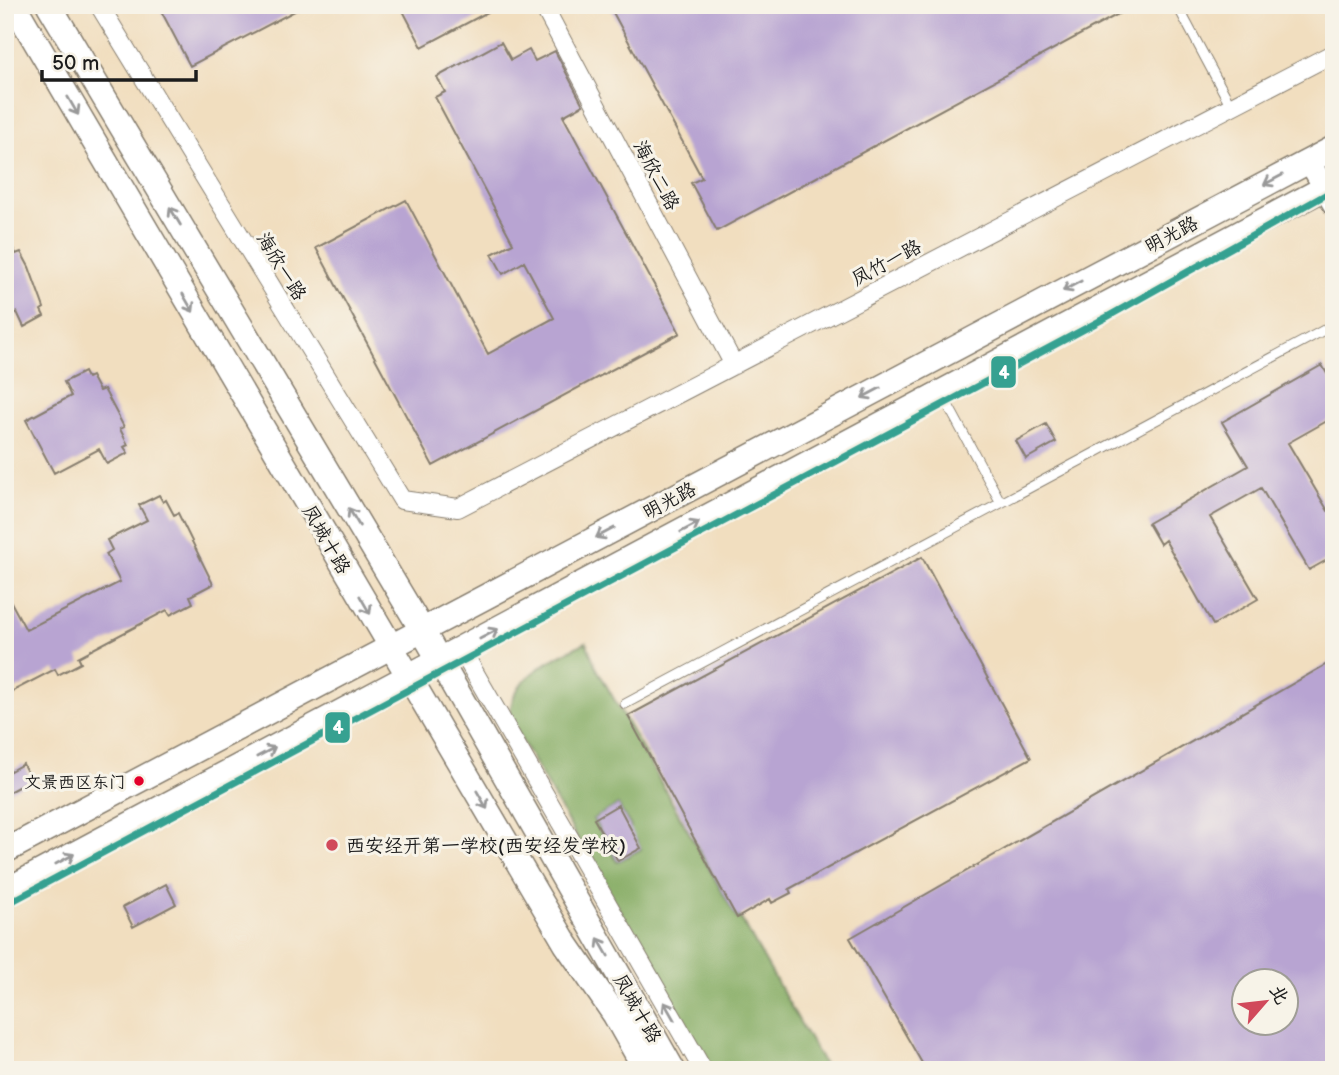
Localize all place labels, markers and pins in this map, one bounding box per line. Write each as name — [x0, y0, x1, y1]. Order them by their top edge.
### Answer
place label: 文景西区东门 — [24, 773, 126, 793]
marker: 文景西区东门 — [132, 774, 146, 788]
place label: 西安经开第一学校(西安经发学校) — [346, 835, 626, 858]
marker: 西安经开第一学校(西安经发学校) — [324, 837, 340, 853]

